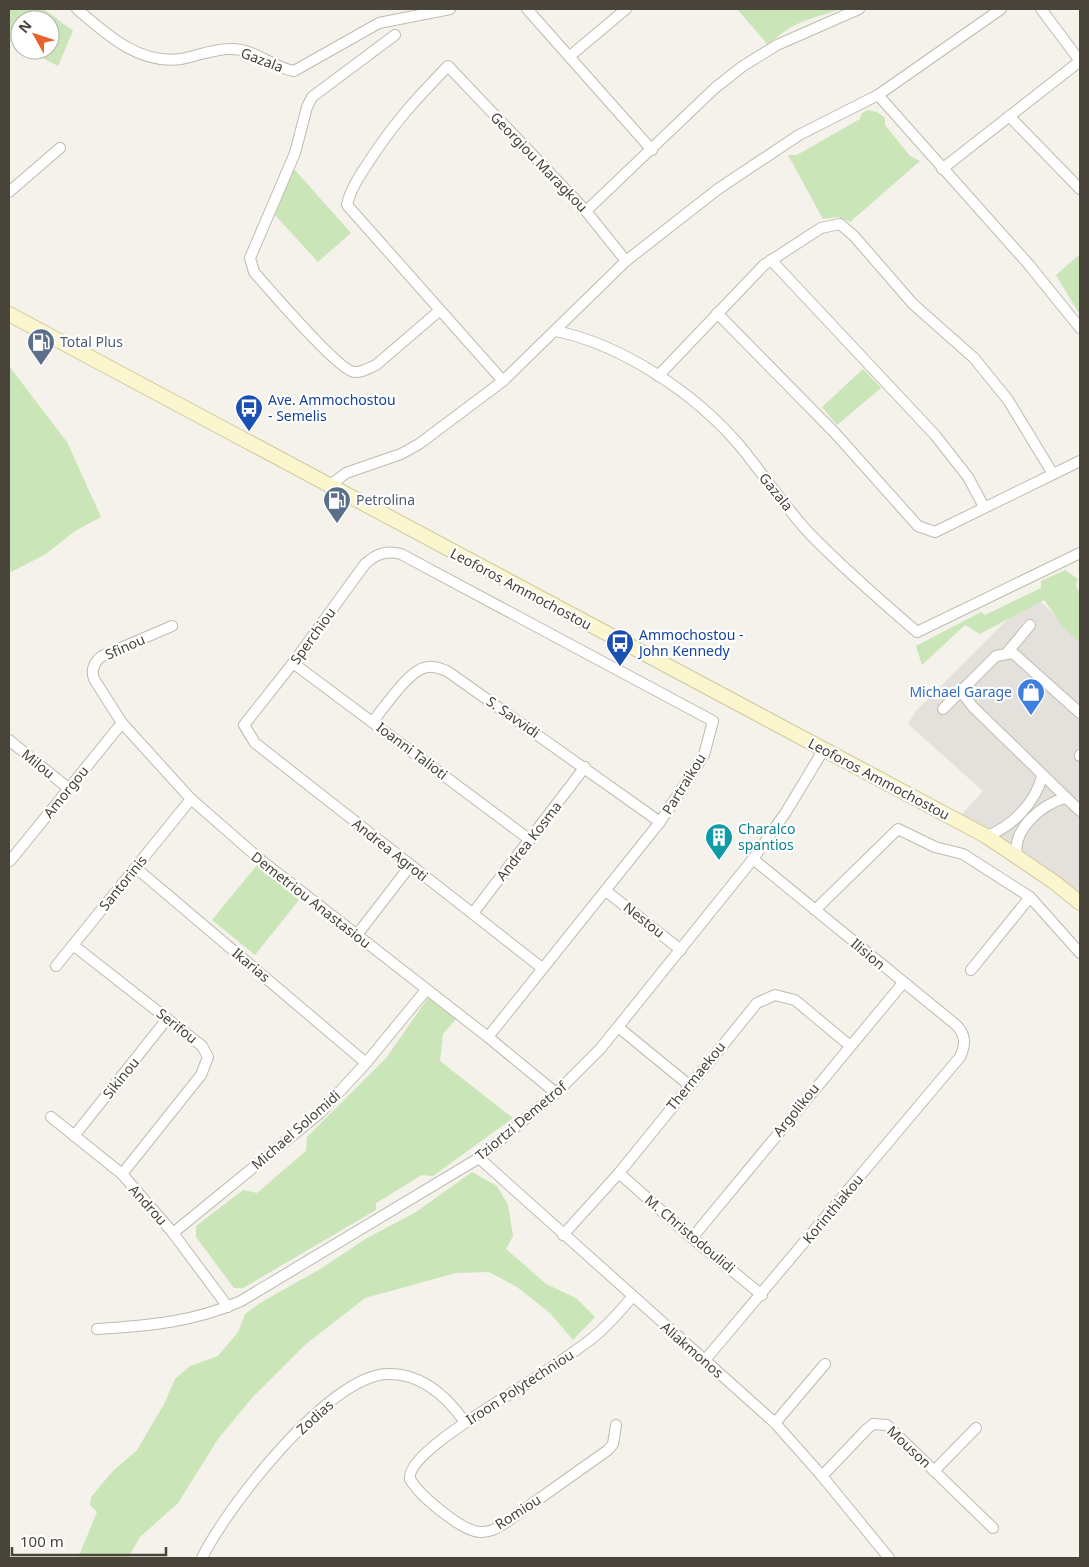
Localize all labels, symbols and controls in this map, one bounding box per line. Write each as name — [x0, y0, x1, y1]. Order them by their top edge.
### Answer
north arrow — [10, 10, 60, 60]
text: N — [14, 16, 36, 37]
street label: Gazala — [238, 43, 286, 76]
street label: Georgiou Maragkou — [487, 107, 592, 216]
fuel station icon: Total Plus — [26, 327, 56, 366]
place label: Total Plus — [60, 332, 123, 351]
place label: Ave. Ammochostou - Semelis — [268, 390, 396, 425]
bus stop icon: Ave. Ammochostou - Semelis — [234, 393, 264, 432]
street label: Gazala — [755, 469, 798, 515]
fuel station icon: Petrolina — [322, 485, 352, 524]
place label: Petrolina — [356, 490, 415, 509]
street label: Leoforos Ammochostou — [447, 543, 595, 634]
street label: Sperchiou — [286, 604, 340, 668]
place label: Ammochostou - John Kennedy — [637, 625, 743, 660]
bus stop icon: Ammochostou - John Kennedy — [605, 628, 635, 667]
street label: Sfinou — [102, 629, 148, 664]
shop icon: Michael Garage — [1016, 677, 1046, 716]
place label: Michael Garage — [909, 682, 1012, 701]
street label: S. Savvidi — [483, 691, 544, 742]
street label: Ioanni Talioti — [373, 718, 452, 784]
street label: Leoforos Ammochostou — [805, 733, 953, 824]
street label: Milou — [18, 745, 59, 783]
street label: Partraikou — [657, 750, 710, 818]
street label: Amorgou — [39, 762, 92, 822]
street label: Andrea Kosma — [492, 797, 566, 884]
street label: Andrea Agroti — [348, 814, 432, 885]
place label: Charalco spantios — [738, 819, 796, 854]
building icon: Charalco spantios — [704, 822, 734, 861]
street label: Demetriou Anastasiou — [248, 847, 375, 952]
street label: Santorinis — [94, 851, 151, 914]
street label: Nestou — [620, 898, 669, 942]
street label: Ilision — [847, 934, 890, 974]
street label: Ikarias — [228, 943, 275, 986]
street label: Serifou — [153, 1004, 202, 1048]
street label: Thermaekou — [662, 1037, 729, 1114]
street label: Sikinou — [98, 1053, 143, 1102]
street label: Tziortzi Demetrof — [471, 1076, 571, 1164]
street label: Argolikou — [768, 1079, 823, 1140]
street label: Michael Solomidi — [247, 1086, 344, 1173]
street label: Korinthiakou — [798, 1170, 867, 1247]
street label: Androu — [125, 1180, 172, 1229]
street label: M. Christodoulidi — [641, 1190, 739, 1277]
street label: Aliakmonos — [657, 1317, 728, 1382]
street label: Iroon Polytechniou — [462, 1345, 577, 1429]
street label: Zodias — [292, 1395, 337, 1438]
street label: Mouson — [883, 1421, 935, 1472]
street label: Romiou — [491, 1490, 544, 1533]
scale bar — [12, 1524, 166, 1556]
text: 100 m — [20, 1531, 64, 1551]

